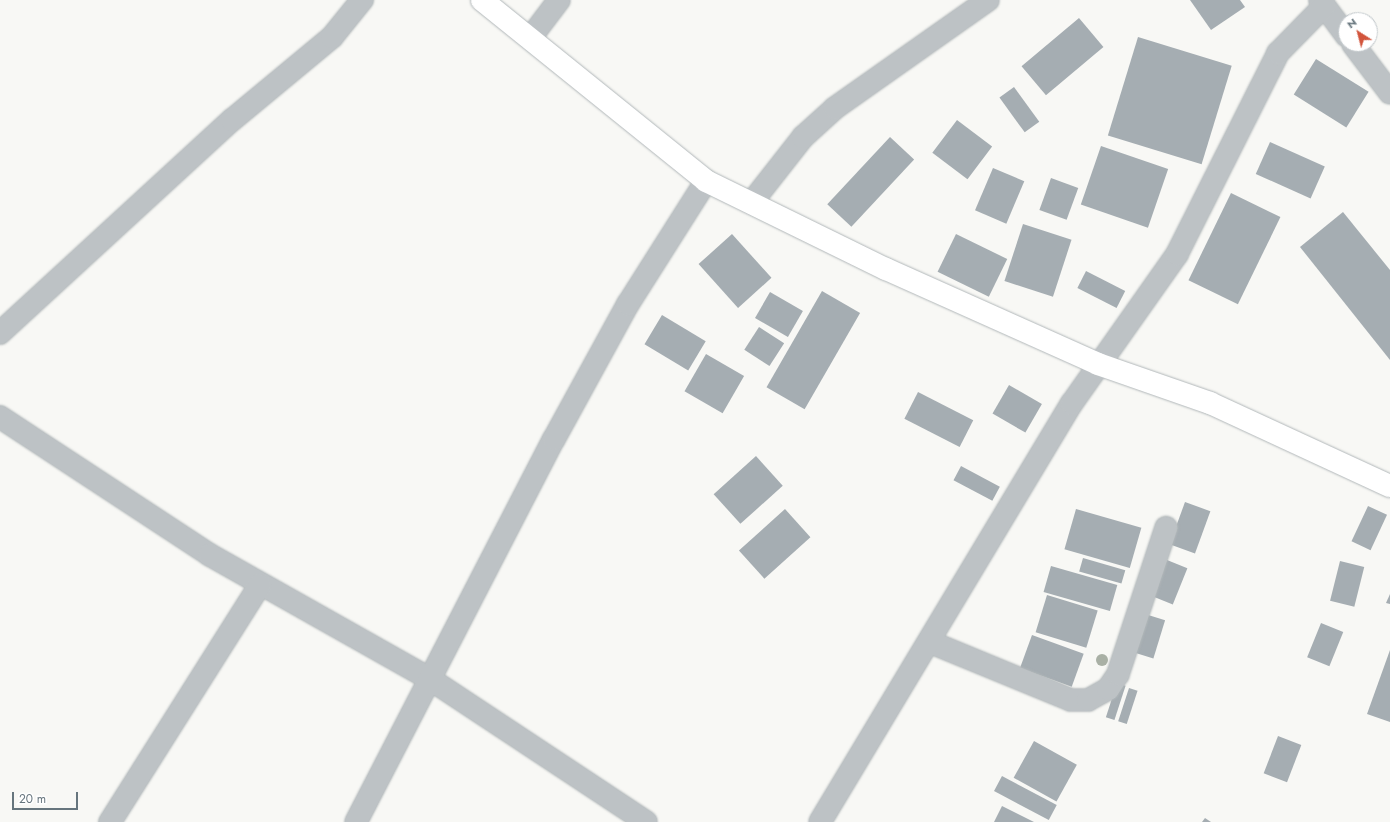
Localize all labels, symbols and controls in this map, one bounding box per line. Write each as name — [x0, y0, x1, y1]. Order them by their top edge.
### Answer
north arrow — [1338, 12, 1378, 52]
text: N — [1343, 14, 1360, 32]
scale bar — [14, 784, 80, 810]
text: 20 m — [19, 790, 46, 808]

